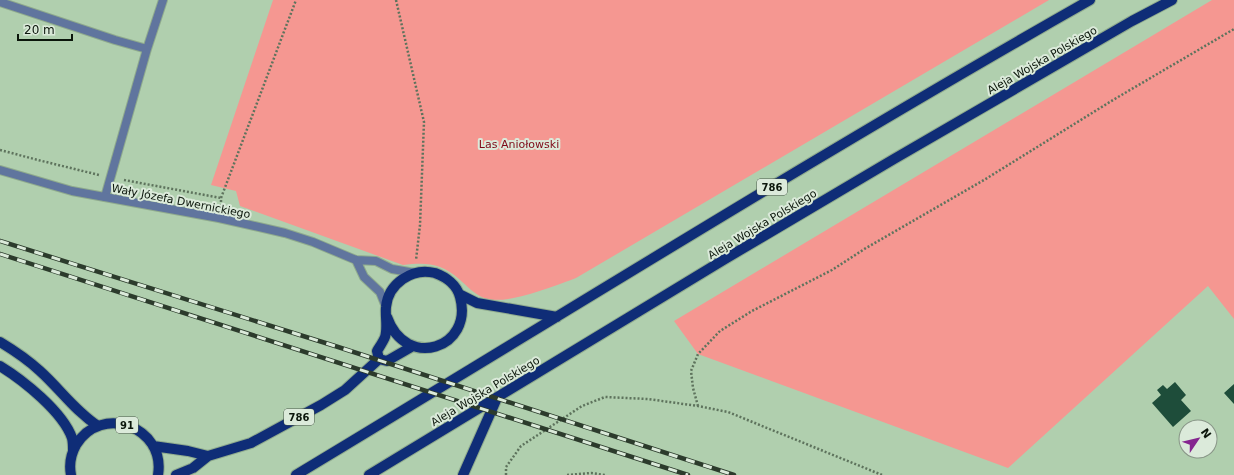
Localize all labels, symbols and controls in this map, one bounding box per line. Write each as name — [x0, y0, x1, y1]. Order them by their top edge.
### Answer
scale bar — [18, 16, 72, 42]
text: 20 m — [24, 23, 55, 37]
street label: Aleja Wojska Polskiego — [985, 24, 1100, 97]
park label: Las Aniołowski — [479, 138, 559, 151]
road number: 786 — [757, 179, 787, 195]
street label: Wały Józefa Dwernickiego — [110, 182, 252, 221]
street label: Aleja Wojska Polskiego — [706, 187, 819, 262]
street label: Aleja Wojska Polskiego — [429, 354, 542, 429]
road number: 786 — [284, 409, 314, 425]
road number: 91 — [116, 417, 138, 433]
north arrow — [1178, 419, 1218, 459]
text: N — [1198, 426, 1214, 441]

